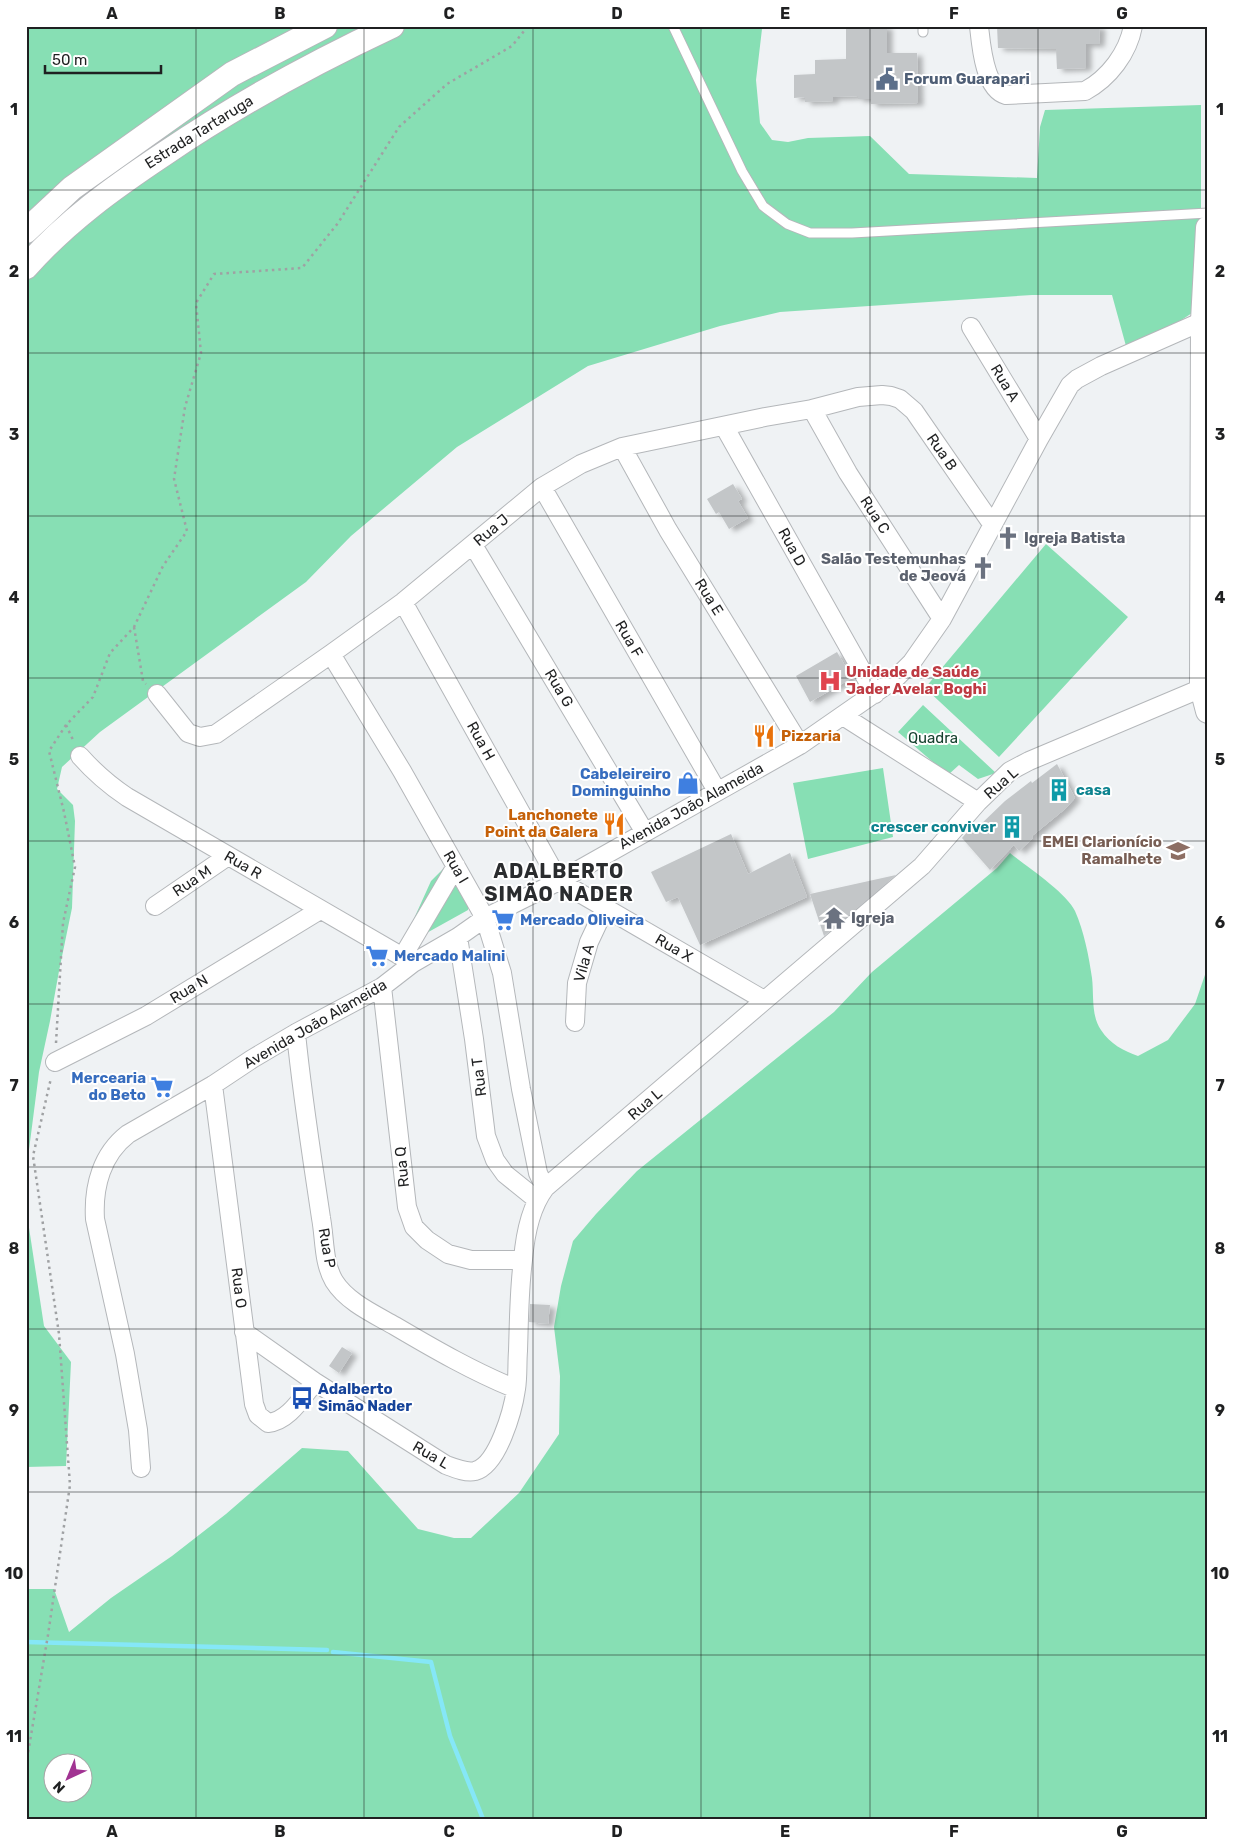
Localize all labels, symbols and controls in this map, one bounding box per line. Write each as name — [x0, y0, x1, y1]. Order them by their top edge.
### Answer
text: A — [106, 4, 118, 23]
text: B — [274, 4, 286, 23]
text: C — [443, 4, 455, 23]
text: D — [611, 4, 623, 23]
text: E — [780, 4, 790, 23]
text: F — [949, 4, 959, 23]
text: G — [1116, 4, 1128, 23]
scale bar — [45, 42, 161, 74]
text: 50 m — [52, 51, 87, 69]
public building icon: Forum Guarapari — [874, 66, 900, 92]
place label: Forum Guarapari — [904, 70, 1030, 88]
street label: Estrada Tartaruga — [141, 91, 257, 173]
text: 1 — [10, 100, 18, 119]
text: 1 — [1216, 100, 1224, 119]
text: 2 — [9, 262, 19, 281]
text: 2 — [1215, 262, 1225, 281]
street label: Rua A — [987, 361, 1023, 405]
text: 3 — [9, 425, 19, 444]
text: 3 — [1215, 425, 1225, 444]
street label: Rua B — [923, 430, 961, 474]
street label: Rua C — [856, 493, 894, 537]
street label: Rua J — [470, 510, 512, 550]
street label: Rua D — [774, 525, 810, 569]
church icon: Igreja Batista — [995, 525, 1021, 551]
place label: Igreja Batista — [1024, 529, 1126, 547]
place label: Salão Testemunhas de Jeová — [821, 550, 966, 585]
church icon: Salão Testemunhas de Jeová — [970, 555, 996, 581]
street label: Rua E — [691, 575, 727, 619]
text: 4 — [9, 588, 20, 607]
text: 4 — [1215, 588, 1226, 607]
street label: Rua F — [611, 617, 647, 661]
place label: Unidade de Saúde Jader Avelar Boghi — [846, 663, 986, 698]
street label: Rua G — [541, 666, 577, 710]
hospital icon: Unidade de Saúde Jader Avelar Boghi — [817, 668, 843, 694]
street label: Rua H — [463, 718, 499, 764]
restaurant icon: Pizzaria — [751, 723, 777, 749]
place label: Pizzaria — [781, 727, 841, 745]
park label: Quadra — [908, 729, 958, 747]
text: 5 — [9, 750, 19, 769]
text: 5 — [1215, 750, 1225, 769]
street label: Avenida João Alameida — [616, 759, 766, 853]
street label: Rua L — [980, 763, 1022, 803]
place label: Cabeleireiro Dominguinho — [571, 765, 671, 800]
shop icon: Cabeleireiro Dominguinho — [675, 770, 701, 796]
building icon: casa — [1046, 777, 1072, 803]
place label: casa — [1076, 781, 1111, 799]
place label: Lanchonete Point da Galera — [485, 806, 598, 841]
restaurant icon: Lanchonete Point da Galera — [601, 811, 627, 837]
building icon: crescer conviver — [999, 814, 1025, 840]
place label: crescer conviver — [871, 818, 996, 836]
place label: EMEI Clarionício Ramalhete — [1042, 833, 1162, 868]
school or university icon: EMEI Clarionício Ramalhete — [1165, 838, 1191, 864]
street label: Rua R — [221, 847, 265, 883]
street label: Rua I — [439, 847, 473, 887]
district label: ADALBERTO SIMÃO NADER — [484, 859, 634, 906]
street label: Rua M — [169, 862, 215, 900]
temple icon: Igreja — [821, 905, 847, 931]
supermarket icon: Mercado Oliveira — [490, 907, 516, 933]
place label: Igreja — [851, 909, 895, 927]
place label: Mercado Oliveira — [520, 911, 644, 929]
text: 6 — [9, 913, 19, 932]
text: 6 — [1215, 913, 1225, 932]
street label: Rua X — [652, 930, 696, 966]
street label: Vila A — [570, 942, 598, 984]
supermarket icon: Mercado Malini — [364, 943, 390, 969]
place label: Mercado Malini — [394, 947, 505, 965]
street label: Rua N — [167, 971, 211, 1007]
street label: Avenida João Alameida — [240, 976, 390, 1072]
street label: Rua T — [468, 1056, 490, 1098]
place label: Mercearia do Beto — [71, 1069, 146, 1104]
supermarket icon: Mercearia do Beto — [149, 1074, 175, 1100]
text: 7 — [9, 1076, 19, 1095]
text: 7 — [1215, 1076, 1225, 1095]
street label: Rua L — [624, 1084, 666, 1124]
street label: Rua Q — [391, 1146, 413, 1188]
street label: Rua P — [315, 1227, 339, 1270]
text: 8 — [9, 1239, 20, 1258]
text: 8 — [1215, 1239, 1226, 1258]
street label: Rua O — [228, 1267, 250, 1309]
place label: Adalberto Simão Nader — [318, 1380, 412, 1415]
bus stop icon: Adalberto Simão Nader — [289, 1385, 315, 1411]
text: 9 — [9, 1401, 19, 1420]
text: 9 — [1215, 1401, 1225, 1420]
street label: Rua L — [409, 1437, 453, 1473]
text: 10 — [5, 1564, 24, 1583]
text: 10 — [1211, 1564, 1230, 1583]
text: 11 — [6, 1727, 22, 1746]
text: 11 — [1212, 1727, 1228, 1746]
north arrow — [42, 1752, 92, 1802]
text: N — [50, 1777, 69, 1797]
text: A — [106, 1822, 118, 1841]
text: B — [274, 1822, 286, 1841]
text: C — [443, 1822, 455, 1841]
text: D — [611, 1822, 623, 1841]
text: E — [780, 1822, 790, 1841]
text: F — [949, 1822, 959, 1841]
text: G — [1116, 1822, 1128, 1841]

